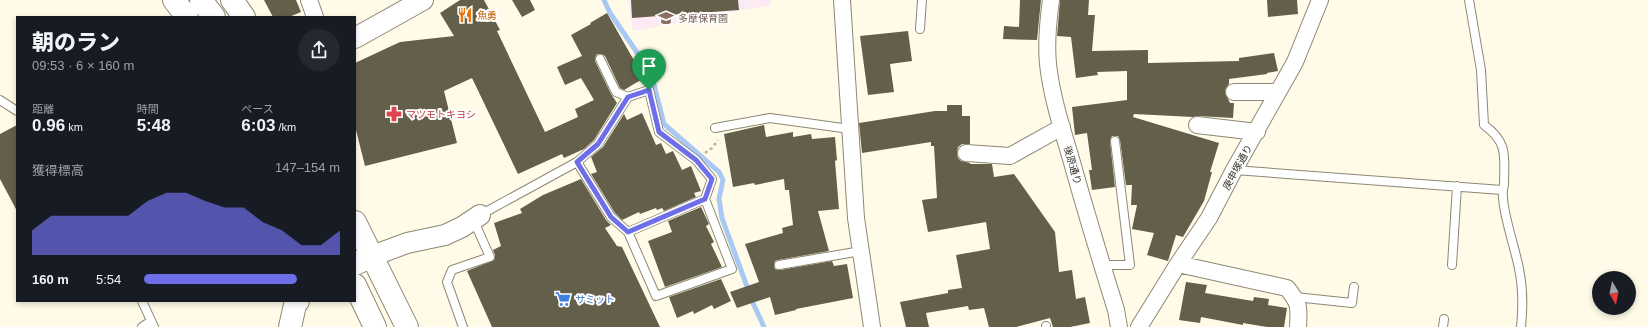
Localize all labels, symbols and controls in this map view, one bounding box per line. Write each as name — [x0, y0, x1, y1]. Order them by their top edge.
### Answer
restaurant icon: 魚勇 — [456, 6, 474, 24]
school or university icon: 多摩保育園 — [657, 9, 675, 27]
place label: 魚勇 — [477, 10, 497, 21]
place label: 多摩保育園 — [678, 13, 728, 24]
button: share — [298, 29, 340, 71]
text: 朝のラン — [32, 30, 120, 55]
pin — [632, 49, 666, 90]
icon: arrive — [638, 55, 660, 77]
text: 09:53 · 6 × 160 m — [32, 58, 134, 73]
text: 距離 — [32, 103, 54, 115]
text: 時間 — [137, 103, 159, 115]
text: ペース — [241, 103, 274, 115]
pharmacy icon: マツモトキヨシ — [385, 105, 403, 123]
place label: マツモトキヨシ — [406, 109, 476, 120]
text: 0.96 — [32, 116, 65, 135]
text: 5:48 — [137, 116, 171, 135]
text: 6:03 — [241, 116, 275, 135]
text: km — [65, 121, 83, 133]
text: /km — [275, 121, 296, 133]
street label: 庚申塚通り — [1221, 143, 1254, 192]
street label: 後原通り — [1062, 144, 1083, 186]
text: 147–154 m — [275, 160, 340, 175]
text: 獲得標高 — [32, 163, 84, 178]
north arrow — [1592, 271, 1636, 315]
map controls — [1592, 271, 1636, 315]
text: 160 m — [32, 272, 69, 287]
text: 5:54 — [96, 272, 121, 287]
supermarket icon: サミット — [554, 290, 572, 308]
place label: サミット — [575, 294, 615, 305]

